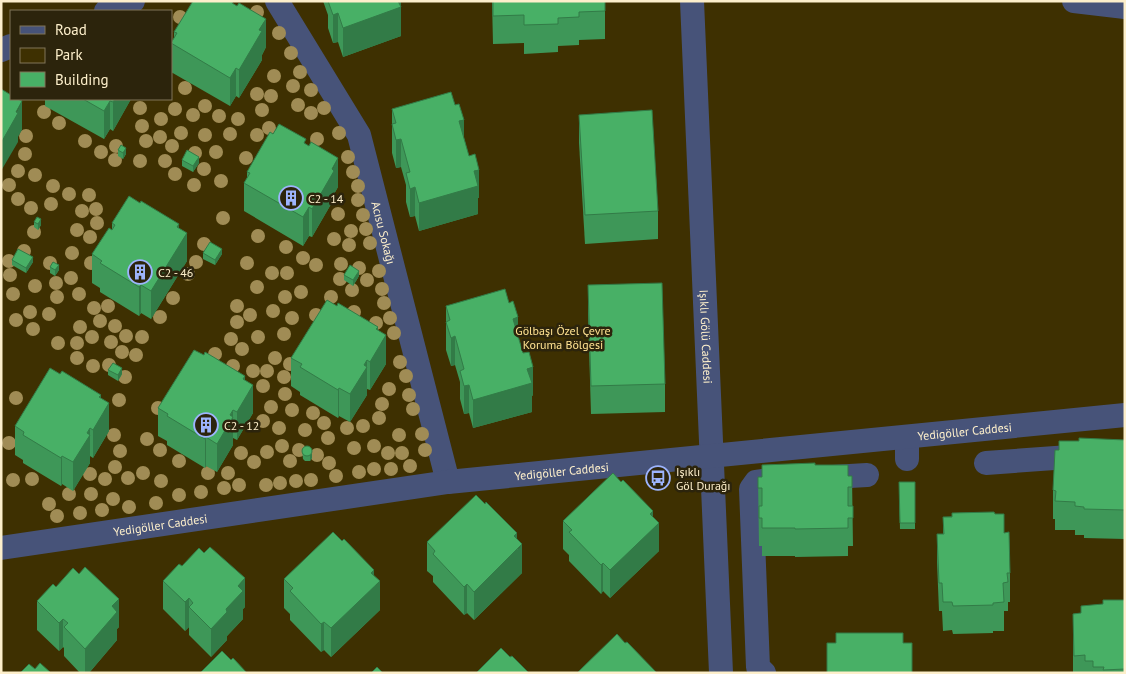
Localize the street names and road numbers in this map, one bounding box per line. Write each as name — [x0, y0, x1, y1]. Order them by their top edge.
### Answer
street label: Acısu Sokağı — [369, 200, 399, 266]
street label: Işıklı Gölü Caddesi — [697, 289, 716, 384]
street label: Yedigöller Caddesi — [917, 419, 1013, 443]
street label: Yedigöller Caddesi — [514, 459, 609, 483]
street label: Yedigöller Caddesi — [112, 510, 208, 539]

